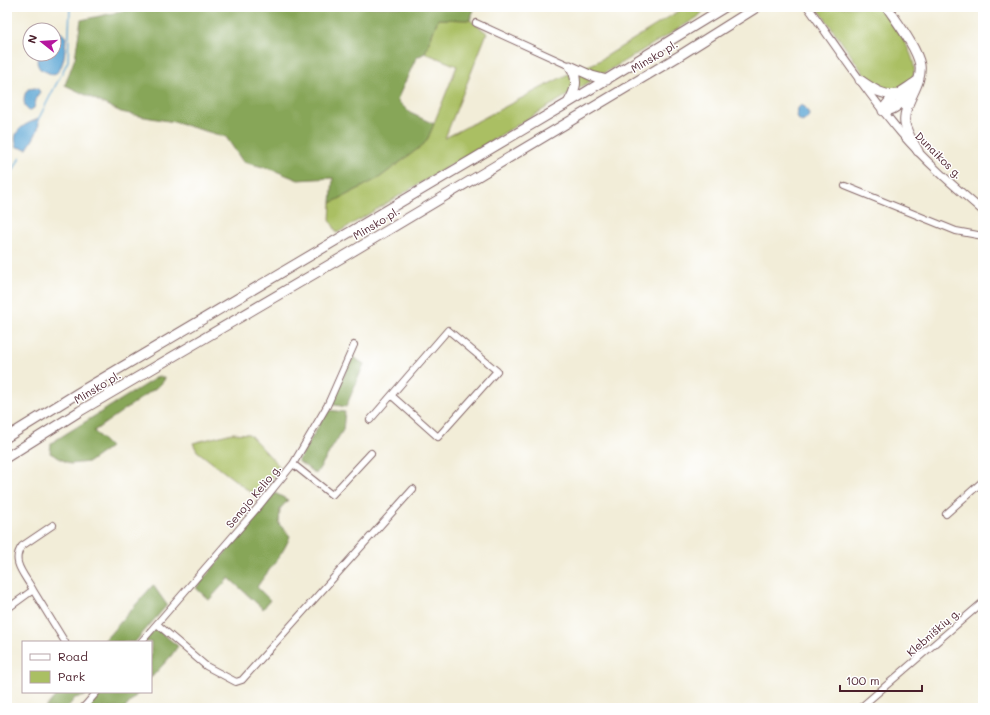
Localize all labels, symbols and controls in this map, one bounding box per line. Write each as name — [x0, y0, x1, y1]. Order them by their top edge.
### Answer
north arrow — [22, 22, 62, 62]
text: N — [24, 33, 40, 45]
street label: Minsko pl. — [628, 36, 680, 76]
street label: Dunaikos g. — [912, 128, 966, 182]
street label: Minsko pl. — [350, 203, 402, 243]
street label: Minsko pl. — [71, 367, 123, 407]
street label: Senojo Kelio g. — [222, 461, 284, 531]
street label: Klebniškių g. — [903, 605, 963, 659]
legend — [22, 641, 152, 693]
text: Road — [58, 648, 88, 664]
scale bar — [840, 667, 922, 693]
text: Park — [58, 668, 85, 684]
text: 100 m — [846, 672, 880, 688]

